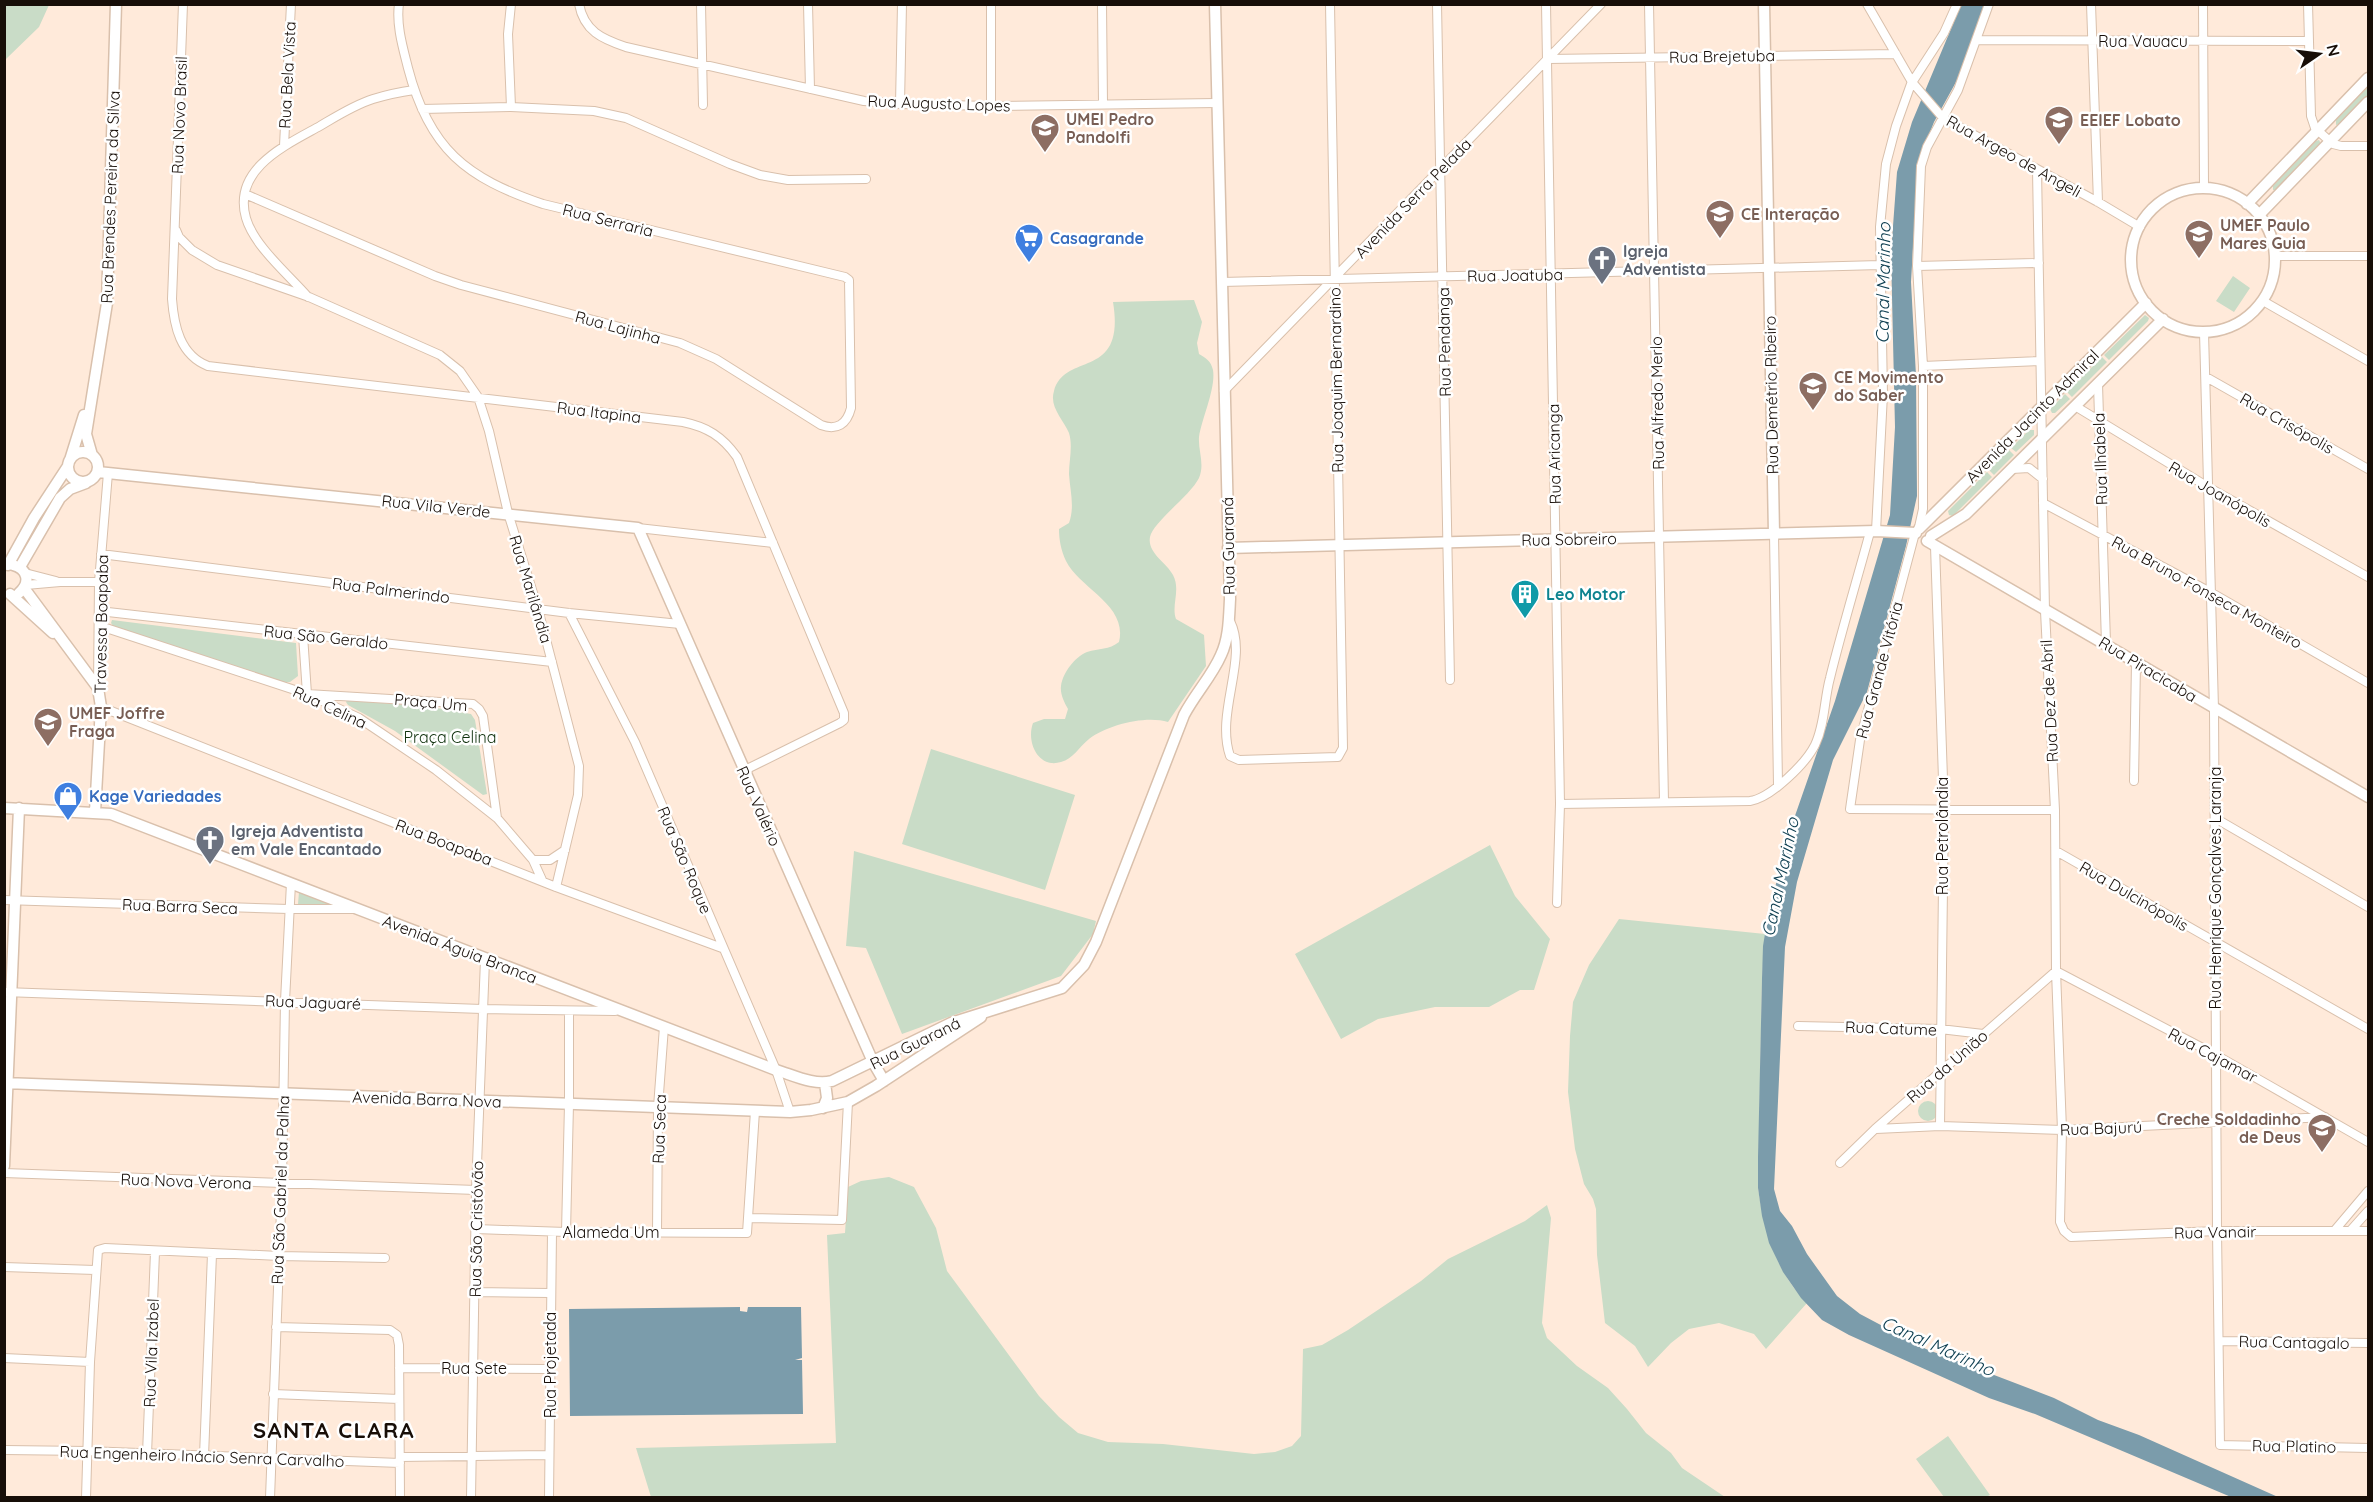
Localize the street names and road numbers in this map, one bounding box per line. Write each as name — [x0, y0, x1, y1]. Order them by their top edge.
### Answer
street label: Rua Bela Vista — [274, 21, 300, 129]
street label: Rua Vauacu — [2098, 31, 2188, 51]
street label: Rua Brejetuba — [1669, 45, 1775, 67]
street label: Rua Novo Brasil — [167, 56, 191, 174]
street label: Rua Brendes Pereira da Silva — [96, 90, 124, 304]
street label: Rua Augusto Lopes — [867, 91, 1011, 115]
street label: Rua Argeo de Angeli — [1943, 111, 2085, 201]
street label: Avenida Serra Pelada — [1351, 134, 1475, 262]
street label: Rua Serraria — [561, 199, 655, 241]
street label: Rua Joatuba — [1467, 264, 1563, 286]
street label: Rua Joaquim Bernardino — [1324, 287, 1348, 473]
street label: Rua Pendanga — [1433, 287, 1455, 397]
street label: Rua Lajinha — [573, 306, 663, 348]
street label: Rua Demétrio Ribeiro — [1760, 315, 1782, 475]
street label: Rua Alfredo Merlo — [1646, 336, 1668, 470]
street label: Avenida Jacinto Admiral — [1961, 345, 2103, 487]
street label: Rua Crisópolis — [2237, 388, 2337, 458]
street label: Rua Itapina — [556, 397, 642, 427]
street label: Rua Aricanga — [1543, 404, 1565, 504]
street label: Rua Ilhabela — [2088, 413, 2112, 505]
street label: Rua Joanópolis — [2165, 457, 2275, 531]
street label: Rua Vila Verde — [381, 490, 491, 522]
street label: Rua Guaraná — [1217, 497, 1239, 595]
street label: Rua Sobreiro — [1521, 528, 1617, 550]
street label: Rua Bruno Fonseca Monteiro — [2108, 531, 2306, 653]
street label: Rua Marilândia — [505, 533, 557, 645]
street label: Travessa Boapaba — [90, 554, 112, 694]
street label: Rua Palmerindo — [331, 573, 451, 607]
street label: Rua Grande Vitória — [1851, 599, 1907, 741]
street label: Rua São Geraldo — [263, 621, 389, 653]
street label: Rua Piracicaba — [2095, 632, 2201, 706]
street label: Rua Dez de Abril — [2036, 639, 2062, 763]
street label: Rua Celina — [290, 681, 370, 733]
street label: Praça Um — [393, 689, 469, 715]
street label: Rua Valério — [732, 763, 786, 849]
street label: Rua Henrique Gonçalves Laranja — [2205, 766, 2225, 1010]
street label: Rua Petrolândia — [1932, 777, 1952, 895]
street label: Rua São Roque — [653, 803, 717, 917]
street label: Rua Boapaba — [393, 814, 495, 870]
street label: Rua Dulcinópolis — [2076, 857, 2192, 935]
street label: Rua Barra Seca — [122, 894, 238, 918]
street label: Avenida Águia Branca — [380, 910, 540, 988]
street label: Rua Jaguaré — [265, 990, 361, 1014]
street label: Rua Guaraná — [866, 1012, 964, 1074]
street label: Rua Catume — [1845, 1016, 1937, 1040]
street label: Rua Cajamar — [2165, 1023, 2261, 1087]
street label: Rua da União — [1902, 1025, 1992, 1107]
street label: Avenida Barra Nova — [352, 1086, 502, 1112]
street label: Rua Seca — [648, 1094, 670, 1164]
street label: Rua São Gabriel da Palha — [267, 1095, 293, 1285]
street label: Rua Bajurú — [2059, 1117, 2143, 1139]
street label: Rua São Cristóvão — [465, 1160, 487, 1298]
street label: Rua Nova Verona — [120, 1169, 252, 1193]
street label: Rua Vanair — [2174, 1221, 2256, 1243]
street label: Alameda Um — [562, 1222, 660, 1242]
street label: Rua Vila Izabel — [139, 1298, 163, 1408]
street label: Rua Projetada — [540, 1312, 560, 1418]
street label: Rua Cantagalo — [2238, 1331, 2350, 1353]
street label: Rua Sete — [441, 1358, 507, 1378]
street label: Rua Platino — [2252, 1435, 2336, 1457]
street label: Rua Engenheiro Inácio Senra Carvalho — [59, 1441, 345, 1471]

